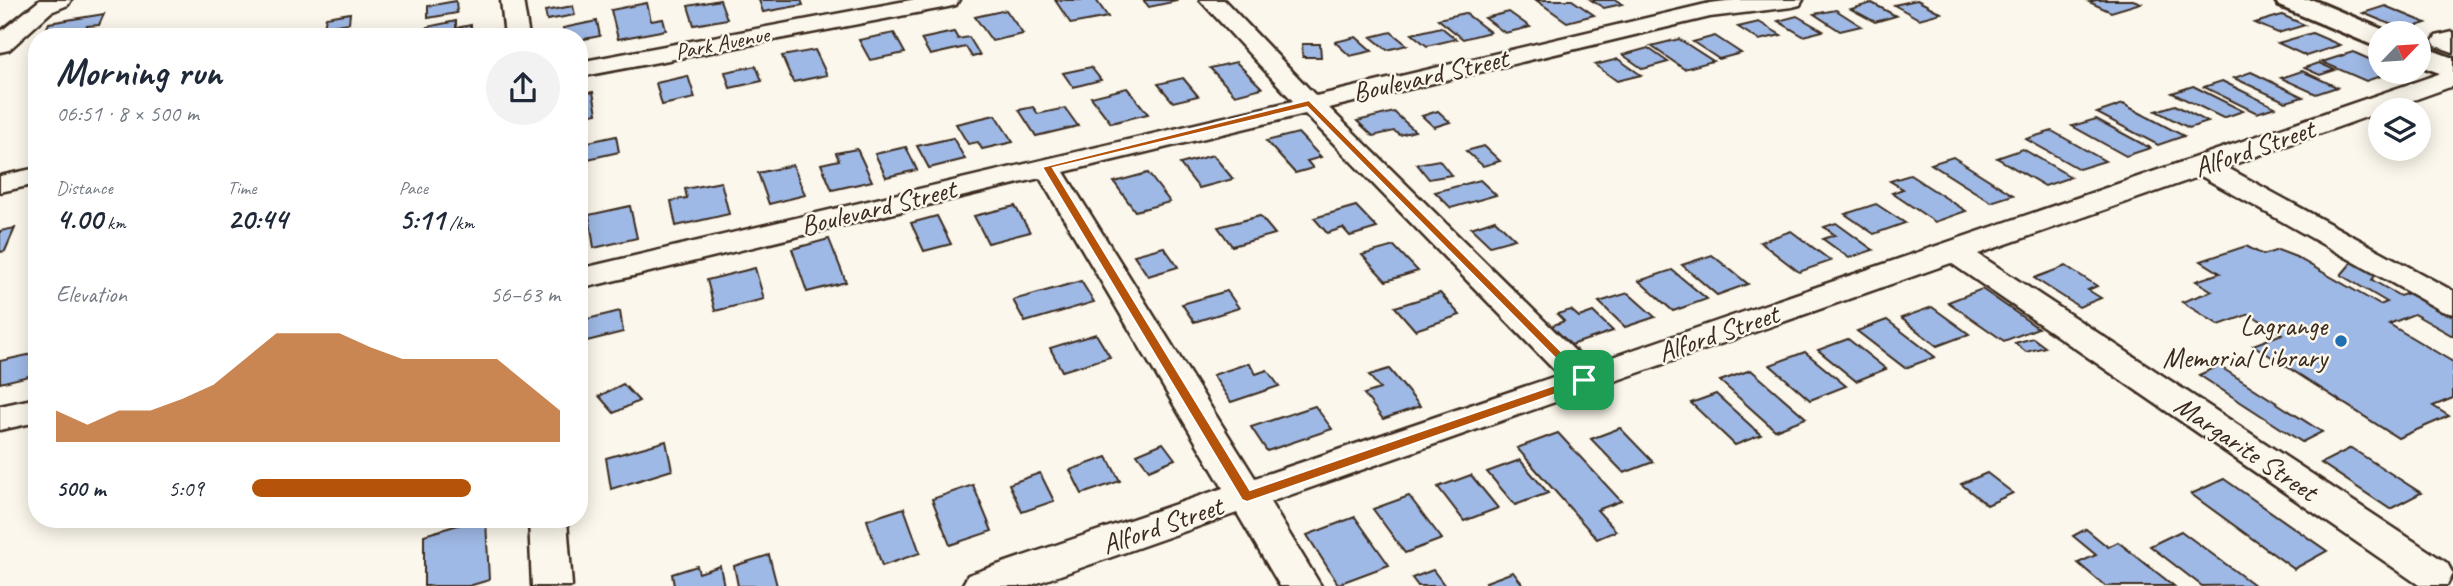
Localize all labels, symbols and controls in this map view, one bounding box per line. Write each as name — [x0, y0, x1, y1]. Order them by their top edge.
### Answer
street label: Park Avenue — [673, 19, 773, 66]
north arrow — [2368, 21, 2431, 84]
map controls — [2368, 21, 2431, 161]
street label: Boulevard Street — [1349, 40, 1514, 110]
text: Morning run — [56, 49, 222, 96]
button: share — [486, 51, 560, 125]
button: layers — [2368, 98, 2431, 161]
text: 06:51 · 8 × 500 m — [56, 99, 199, 128]
street label: Alford Street — [2189, 110, 2321, 185]
street label: Boulevard Street — [797, 170, 962, 243]
text: Distance — [56, 176, 113, 200]
text: Time — [227, 176, 256, 200]
text: Pace — [399, 176, 428, 200]
text: 4.00 — [56, 200, 102, 238]
text: 20:44 — [227, 200, 287, 238]
text: 5:11 — [399, 200, 445, 238]
text: km — [102, 211, 126, 235]
text: /km — [445, 211, 474, 235]
text: Elevation — [56, 280, 127, 309]
text: 56–63 m — [490, 280, 560, 309]
street label: Alford Street — [1653, 295, 1785, 370]
place label: Lagrange Memorial Library — [2163, 308, 2329, 375]
marker: Lagrange Memorial Library — [2333, 333, 2349, 349]
pin — [1554, 350, 1614, 410]
icon: arrive — [1565, 361, 1603, 399]
street label: Margarite Street — [2168, 387, 2326, 510]
text: 500 m — [56, 474, 105, 503]
text: 5:09 — [168, 474, 204, 503]
street label: Alford Street — [1097, 487, 1229, 562]

